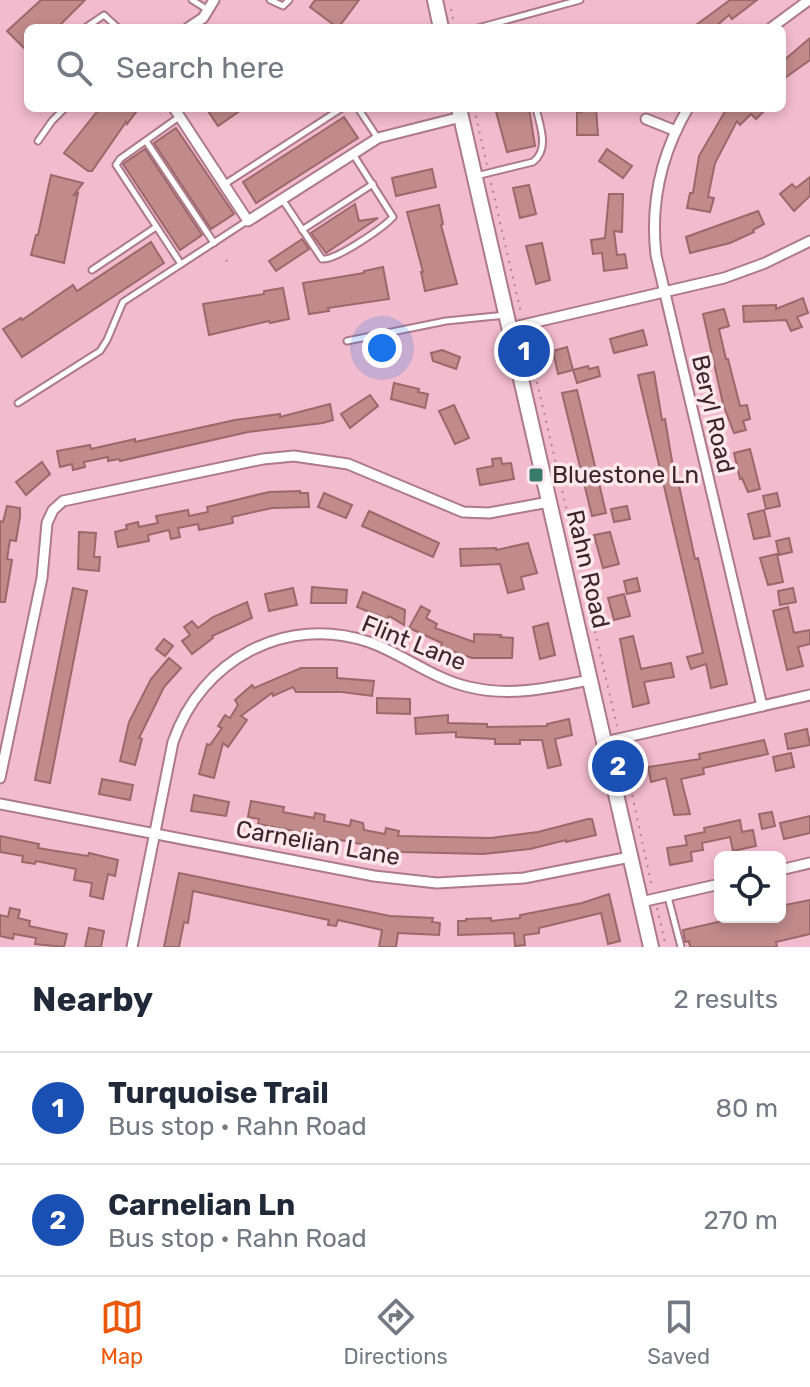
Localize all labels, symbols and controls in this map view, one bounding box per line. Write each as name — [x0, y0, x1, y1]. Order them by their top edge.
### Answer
search box — [24, 24, 786, 112]
icon: search — [52, 46, 96, 90]
text: Search here — [116, 50, 284, 86]
pin: 1 — [498, 321, 550, 381]
your location — [362, 328, 402, 368]
street label: Beryl Road — [686, 352, 740, 476]
place label: Bluestone Ln — [552, 461, 699, 489]
marker: Bluestone Ln — [527, 466, 545, 484]
street label: Rahn Road — [561, 507, 615, 631]
street label: Flint Lane — [358, 609, 470, 677]
pin: 2 — [592, 736, 644, 796]
street label: Carnelian Lane — [234, 815, 402, 871]
map controls — [714, 851, 786, 923]
button: locate — [714, 851, 786, 923]
text: Nearby — [32, 979, 153, 1020]
text: 2 results — [674, 984, 778, 1015]
text: Turquoise Trail — [108, 1075, 329, 1111]
text: 1 — [52, 1093, 64, 1124]
text: 80 m — [715, 1093, 778, 1124]
text: Bus stop · Rahn Road — [108, 1111, 367, 1142]
text: Carnelian Ln — [108, 1187, 295, 1223]
text: 2 — [50, 1205, 66, 1236]
text: 270 m — [703, 1205, 778, 1236]
text: Bus stop · Rahn Road — [108, 1223, 367, 1254]
tab: Map — [100, 1295, 144, 1370]
tab: Directions — [343, 1295, 448, 1370]
tab: Saved — [647, 1295, 710, 1370]

